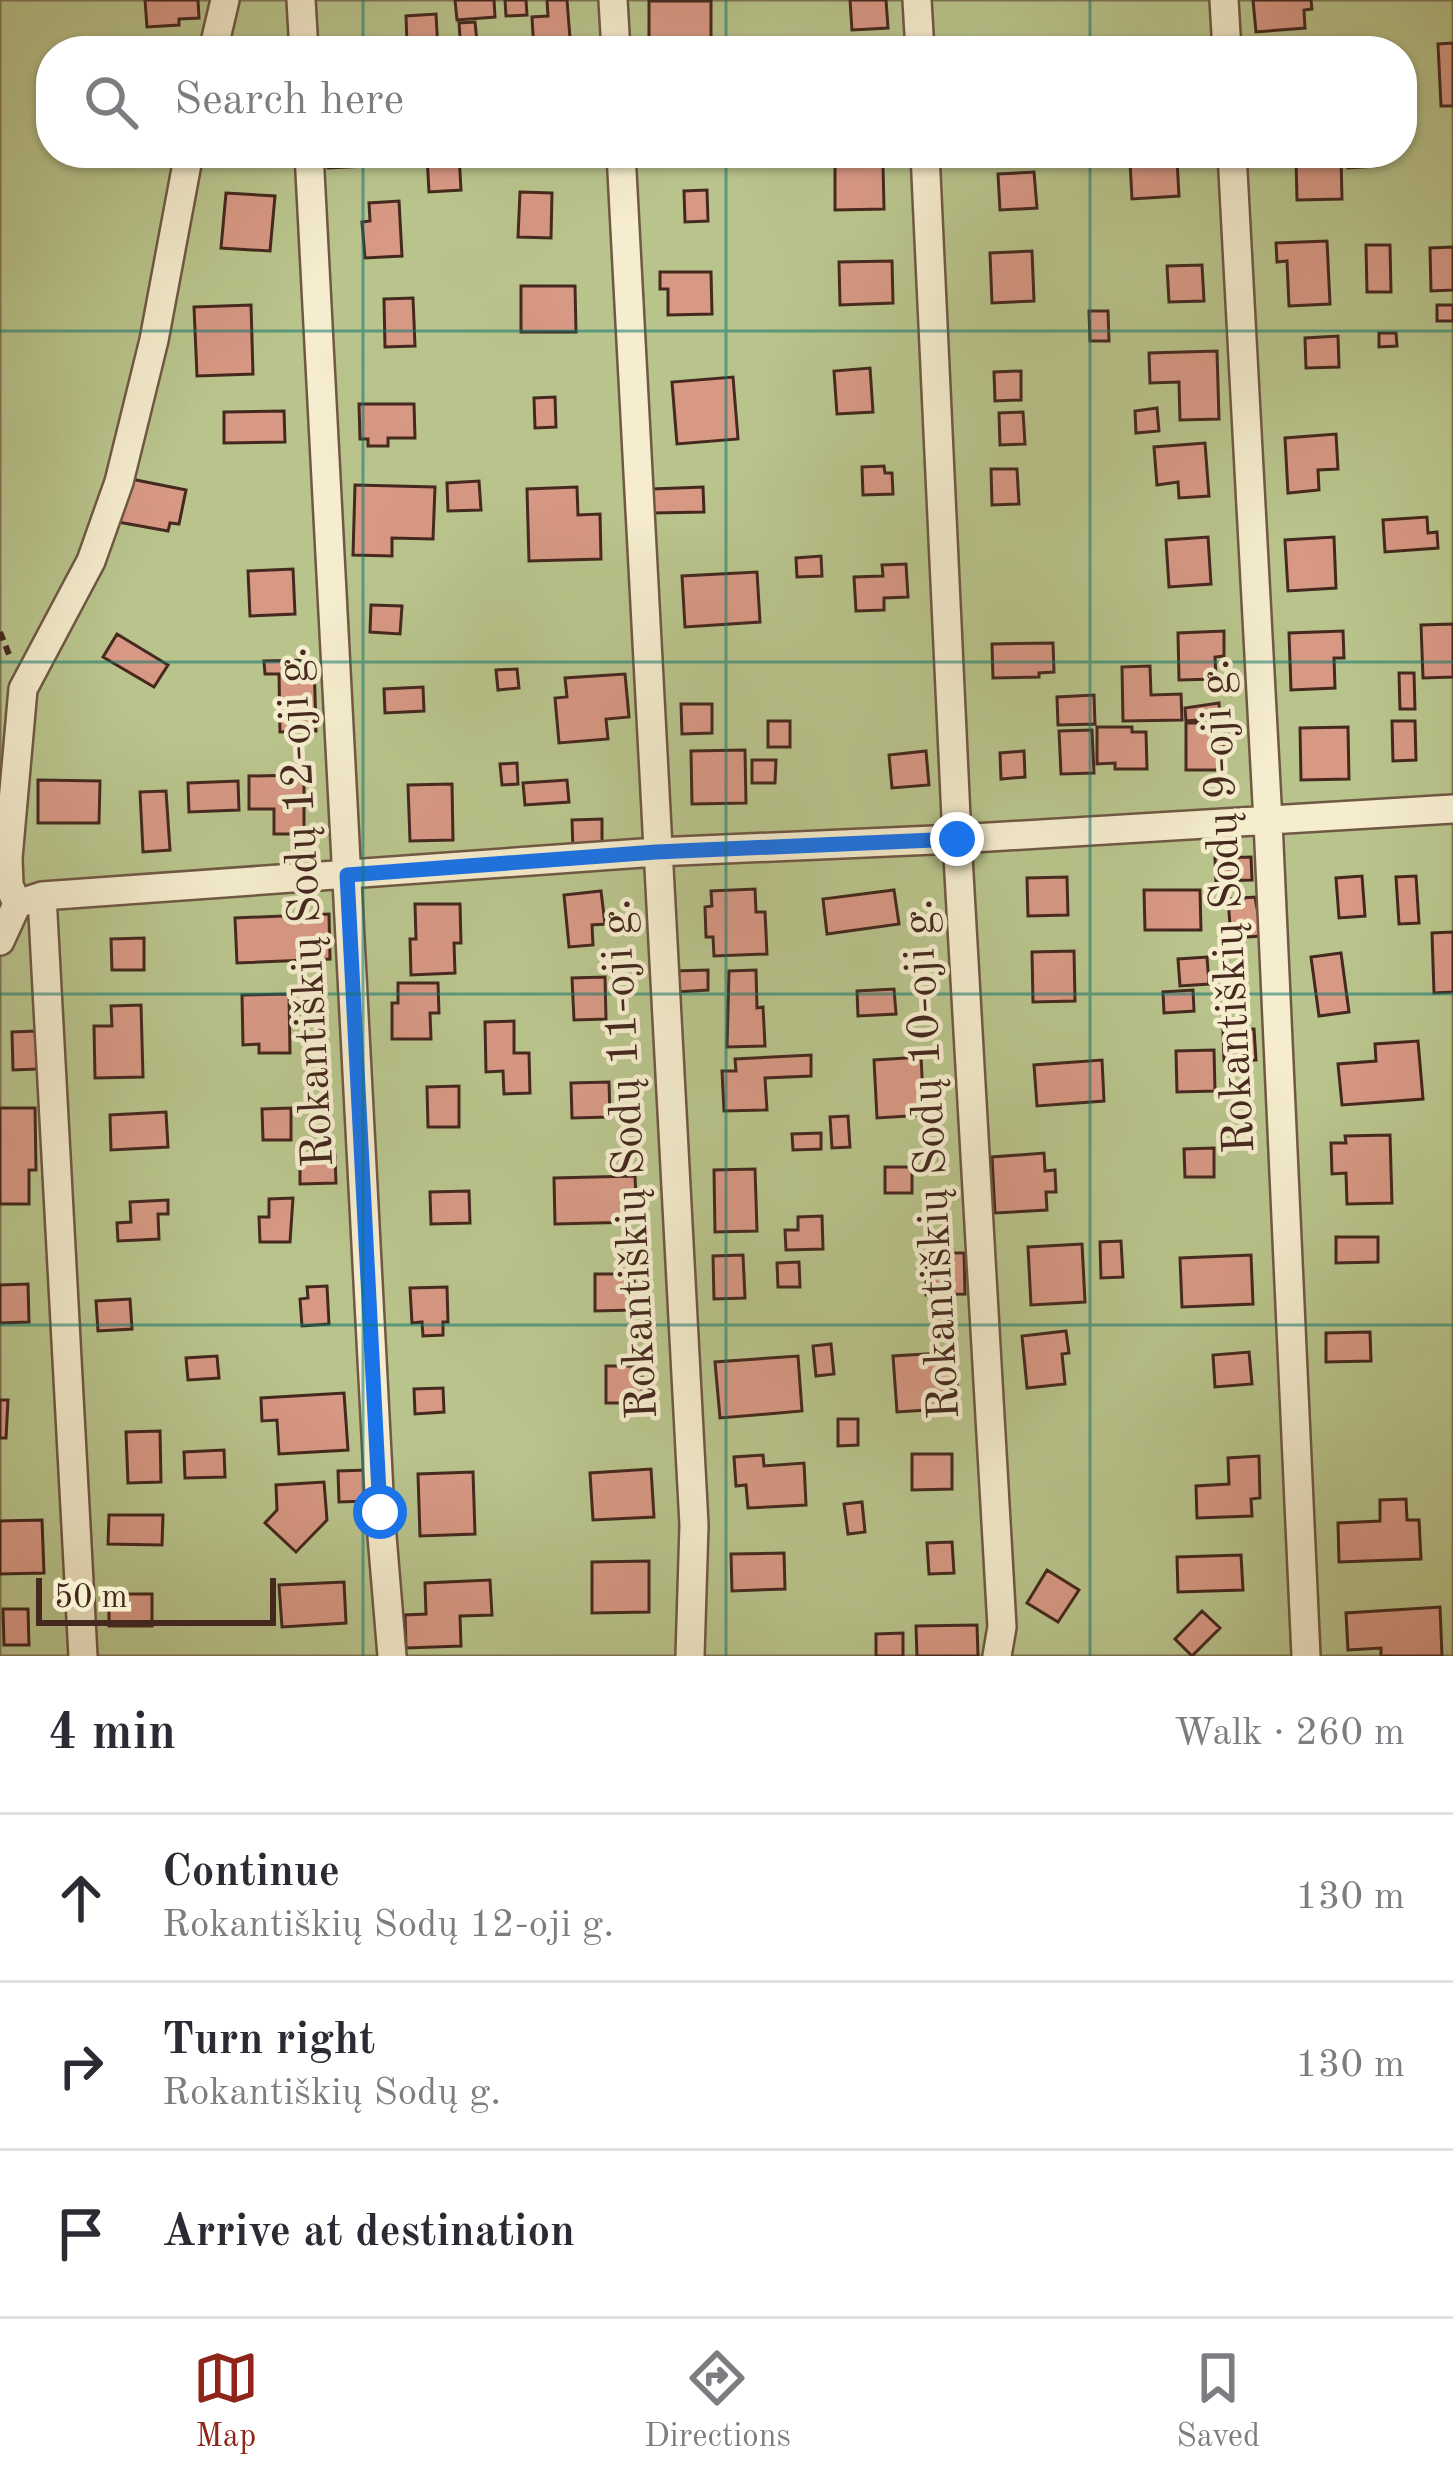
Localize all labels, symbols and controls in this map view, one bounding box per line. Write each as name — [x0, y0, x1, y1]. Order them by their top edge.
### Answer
search box — [36, 36, 1417, 168]
icon: search — [78, 69, 144, 135]
text: Search here — [174, 79, 404, 124]
street label: Rokantiškių Sodų 12-oji g. — [271, 645, 343, 1169]
street label: Rokantiškių Sodų 9-oji g. — [1194, 657, 1264, 1155]
route end — [930, 812, 984, 866]
street label: Rokantiškių Sodų 11-oji g. — [595, 897, 667, 1421]
street label: Rokantiškių Sodų 10-oji g. — [897, 897, 969, 1421]
route start — [353, 1485, 407, 1539]
scale bar — [36, 1572, 276, 1625]
text: 50 m — [54, 1582, 128, 1615]
text: 4 min — [48, 1709, 176, 1760]
text: Walk · 260 m — [1174, 1714, 1405, 1753]
text: Continue — [162, 1851, 340, 1896]
icon: ahead — [48, 1865, 114, 1931]
text: 130 m — [1295, 1878, 1405, 1917]
text: Rokantiškių Sodų 12-oji g. — [162, 1906, 614, 1945]
text: Turn right — [162, 2019, 375, 2064]
icon: right — [48, 2033, 114, 2099]
text: 130 m — [1295, 2046, 1405, 2085]
text: Rokantiškių Sodų g. — [162, 2074, 501, 2113]
icon: arrive — [48, 2201, 114, 2267]
text: Arrive at destination — [162, 2211, 575, 2256]
tab: Map — [193, 2345, 259, 2458]
tab: Directions — [644, 2345, 791, 2458]
tab: Saved — [1176, 2345, 1260, 2458]

